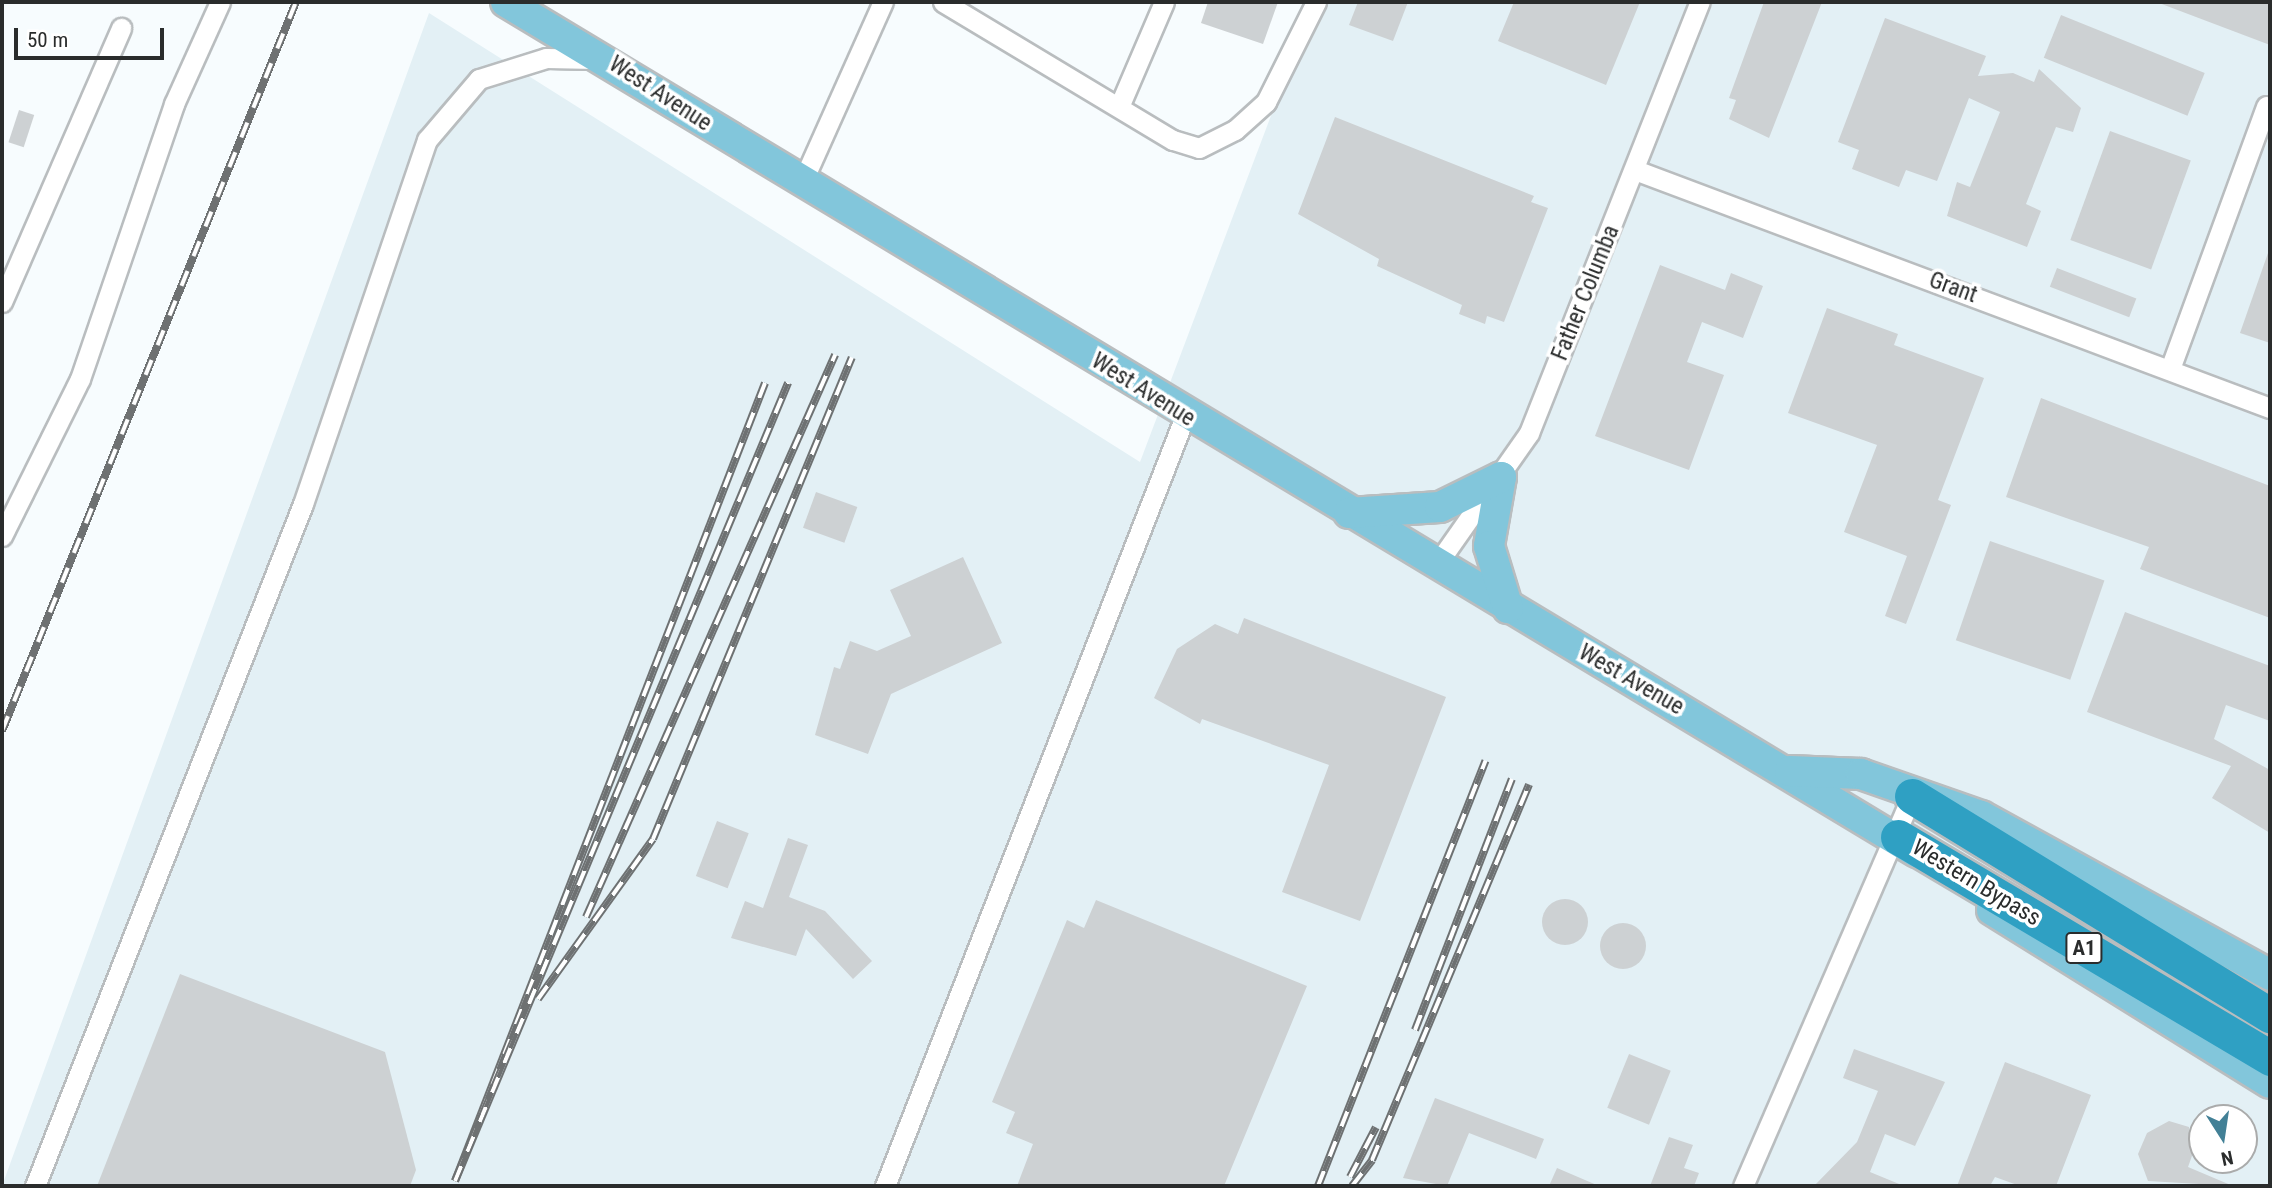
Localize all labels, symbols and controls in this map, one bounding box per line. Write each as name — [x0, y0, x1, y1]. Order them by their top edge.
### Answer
scale bar — [18, 14, 168, 58]
text: 50 m — [27, 28, 68, 52]
street label: West Avenue — [604, 51, 716, 137]
street label: Father Columba — [1546, 221, 1626, 365]
street label: Grant — [1925, 267, 1981, 309]
street label: West Avenue — [1086, 347, 1200, 433]
street label: West Avenue — [1574, 639, 1688, 721]
street label: Western Bypass — [1907, 834, 2045, 932]
road number: A1 — [2065, 930, 2103, 965]
north arrow — [2188, 1104, 2258, 1174]
text: N — [2219, 1146, 2235, 1171]

